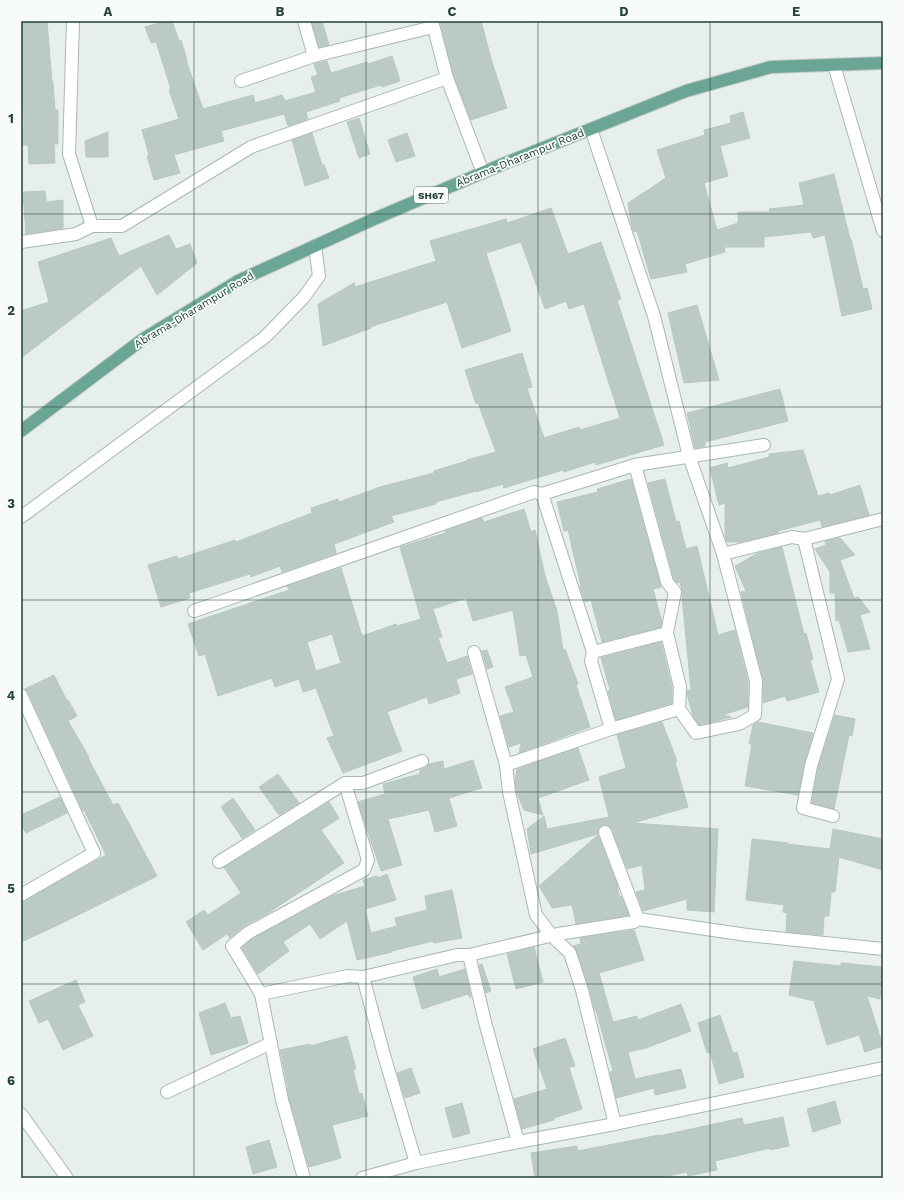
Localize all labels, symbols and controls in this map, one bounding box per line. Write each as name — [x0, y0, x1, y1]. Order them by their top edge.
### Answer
text: A — [104, 4, 113, 19]
text: B — [276, 4, 285, 19]
text: C — [448, 4, 457, 19]
text: D — [619, 4, 629, 19]
text: E — [792, 4, 800, 19]
text: 1 — [8, 111, 14, 126]
street label: Abrama-Dharampur Road — [454, 126, 586, 190]
road number: SH67 — [414, 187, 448, 203]
street label: Abrama-Dharampur Road — [132, 269, 256, 351]
text: 2 — [7, 303, 15, 318]
text: 3 — [7, 496, 15, 511]
text: 4 — [7, 688, 16, 703]
text: 5 — [7, 881, 15, 896]
text: 6 — [7, 1073, 15, 1088]

